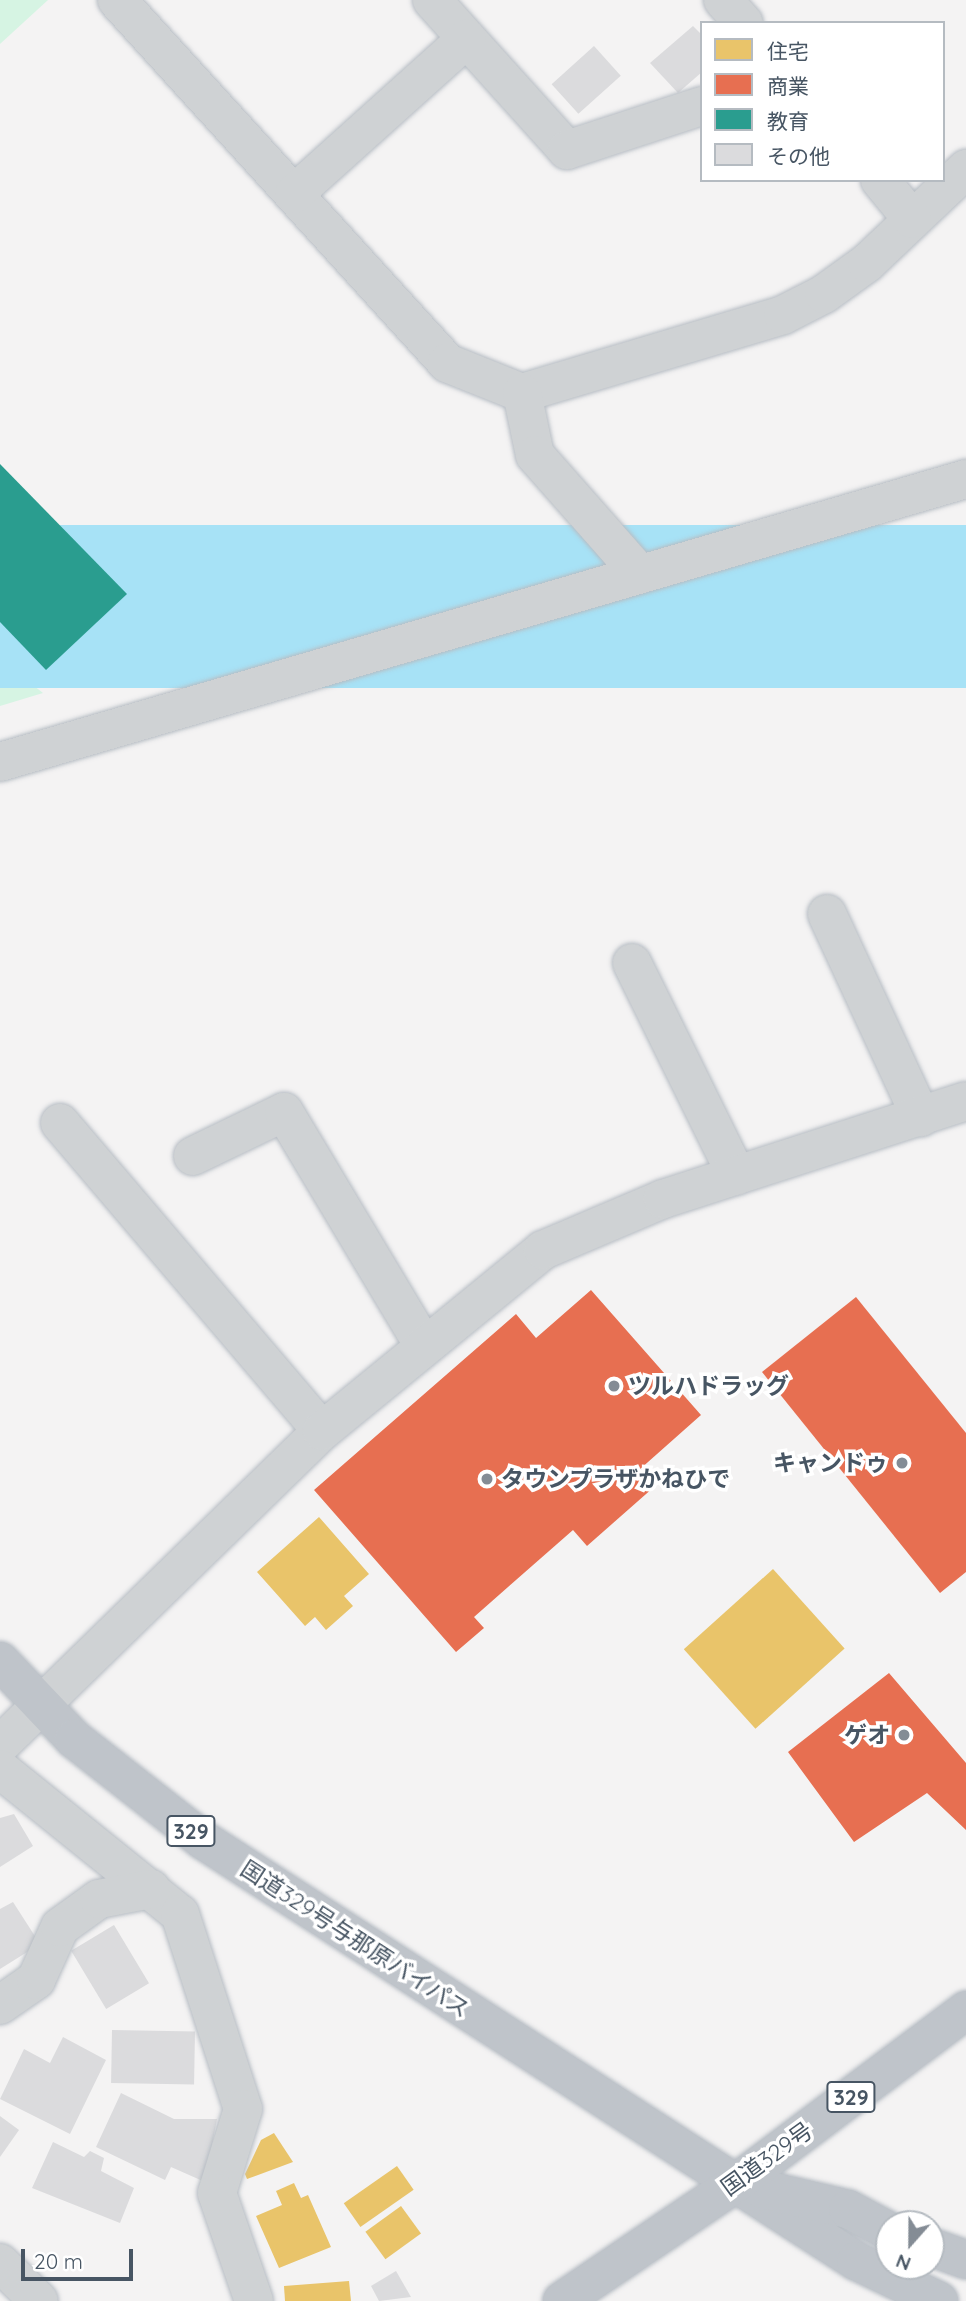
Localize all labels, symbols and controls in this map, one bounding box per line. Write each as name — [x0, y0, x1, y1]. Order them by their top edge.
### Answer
legend — [700, 21, 945, 182]
text: 住宅 — [767, 38, 809, 64]
text: 商業 — [767, 73, 809, 99]
text: 教育 — [767, 108, 809, 134]
text: その他 — [767, 143, 830, 169]
place label: ツルハドラッグ — [628, 1372, 789, 1400]
marker: ツルハドラッグ — [606, 1378, 622, 1394]
place label: キャンドゥ — [773, 1449, 888, 1477]
marker: キャンドゥ — [894, 1455, 910, 1471]
place label: タウンプラザかねひで — [501, 1465, 731, 1493]
marker: タウンプラザかねひで — [479, 1471, 495, 1487]
place label: ゲオ — [844, 1721, 890, 1749]
marker: ゲオ — [896, 1727, 912, 1743]
road number: 329 — [165, 1814, 217, 1848]
street label: 国道329号与那原バイパス — [235, 1855, 475, 2023]
road number: 329 — [825, 2080, 877, 2114]
street label: 国道329号 — [716, 2116, 818, 2202]
north arrow — [875, 2210, 945, 2280]
scale bar — [24, 2234, 136, 2278]
text: 20 m — [34, 2248, 83, 2274]
text: N — [892, 2249, 914, 2276]

